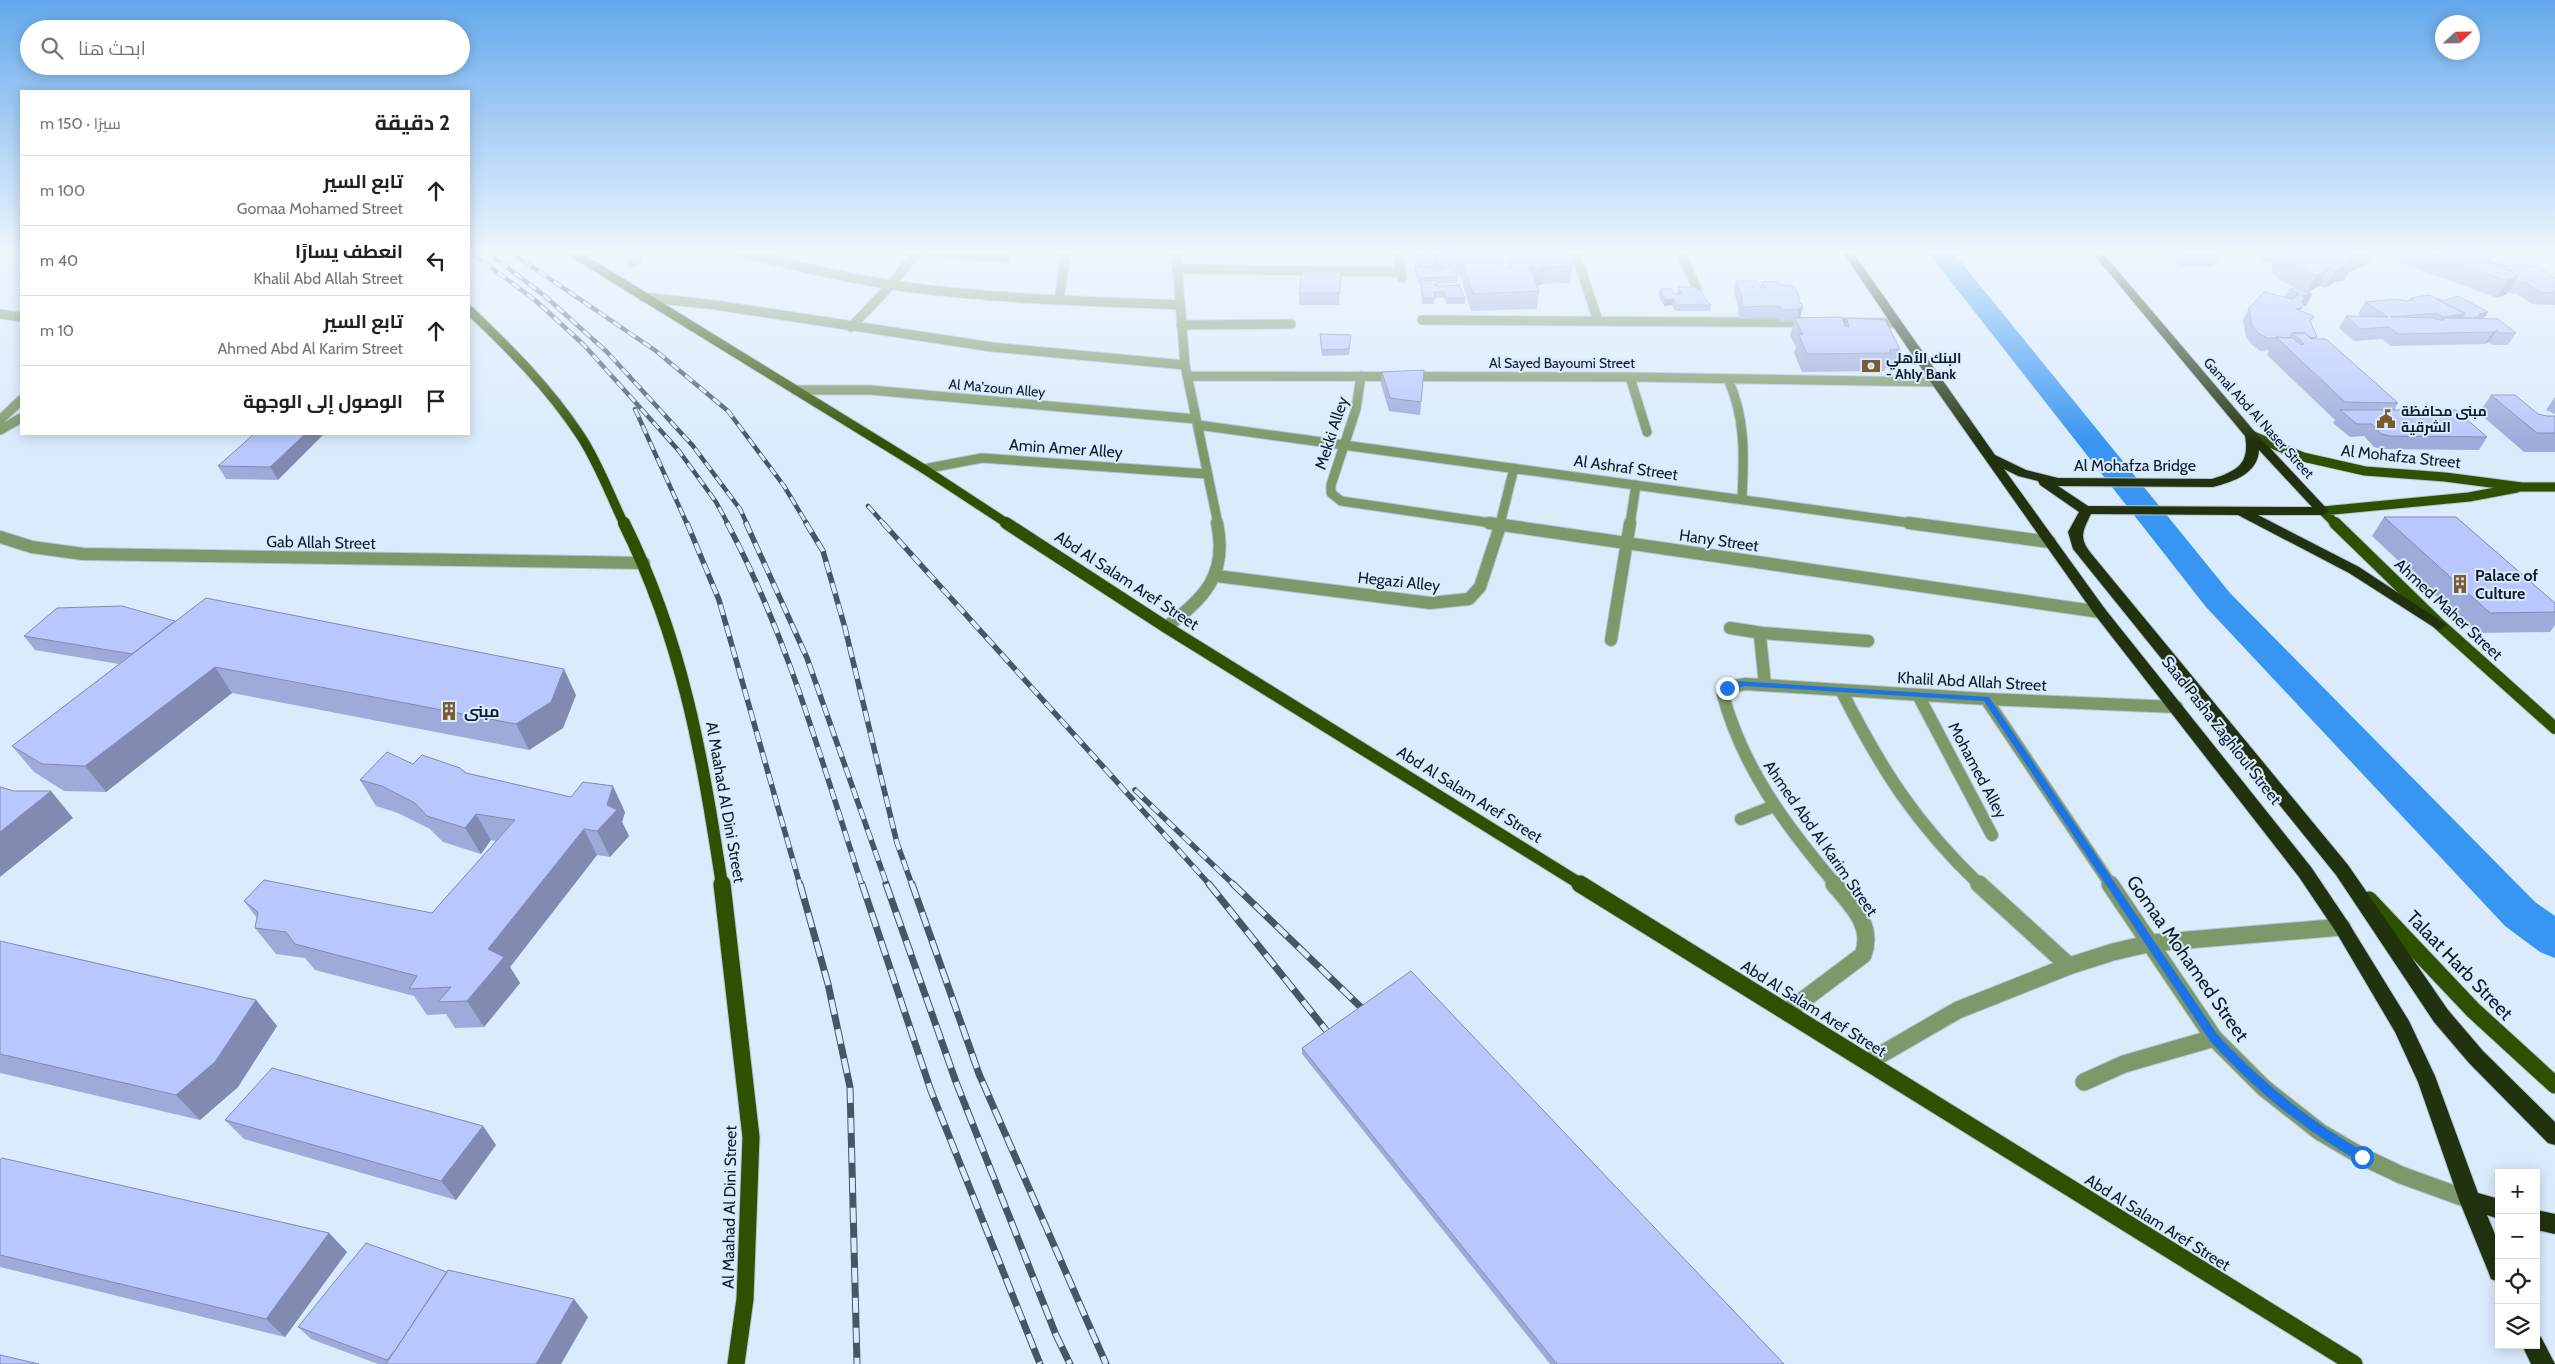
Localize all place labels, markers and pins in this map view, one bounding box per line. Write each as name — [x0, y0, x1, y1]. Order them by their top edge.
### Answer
place label: البنك الأهلي - Ahly Bank — [1886, 349, 1961, 383]
bank icon: البنك الأهلي - Ahly Bank — [1860, 355, 1882, 377]
place label: مبنى محافظة الشرقية — [2401, 402, 2487, 436]
public building icon: مبنى محافظة الشرقية — [2375, 408, 2397, 430]
place label: Palace of Culture — [2475, 566, 2539, 603]
building icon: Palace of Culture — [2449, 573, 2471, 595]
building icon: مبنى — [438, 700, 460, 722]
place label: مبنى — [464, 702, 500, 721]

